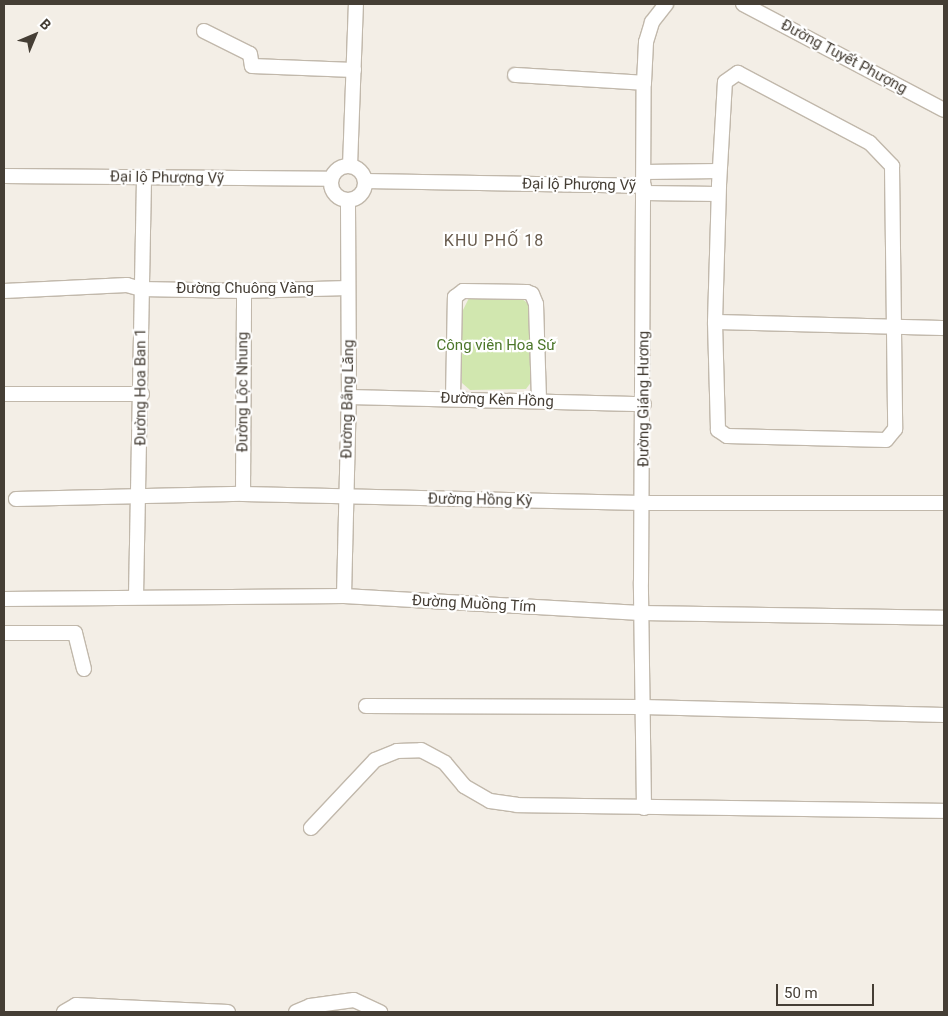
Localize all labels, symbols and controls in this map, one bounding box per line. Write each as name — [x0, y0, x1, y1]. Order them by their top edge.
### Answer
north arrow — [10, 10, 60, 60]
text: B — [37, 16, 54, 33]
street label: Đường Tuyết Phượng — [778, 16, 910, 98]
street label: Đại lộ Phượng Vỹ — [110, 168, 224, 188]
street label: Đại lộ Phượng Vỹ — [522, 175, 636, 195]
district label: KHU PHỐ 18 — [443, 231, 545, 251]
street label: Đường Chuông Vàng — [176, 280, 314, 298]
street label: Đường Hoa Ban 1 — [132, 328, 150, 446]
street label: Đường Giáng Hương — [635, 331, 653, 467]
street label: Đường Lộc Nhung — [234, 332, 252, 452]
park label: Công viên Hoa Sứ — [437, 337, 555, 355]
street label: Đường Bằng Lăng — [338, 339, 358, 459]
street label: Đường Kèn Hồng — [440, 389, 554, 411]
street label: Đường Hồng Kỳ — [428, 490, 532, 510]
street label: Đường Muồng Tím — [411, 592, 537, 616]
scale bar — [778, 974, 876, 1006]
text: 50 m — [784, 984, 818, 1002]

